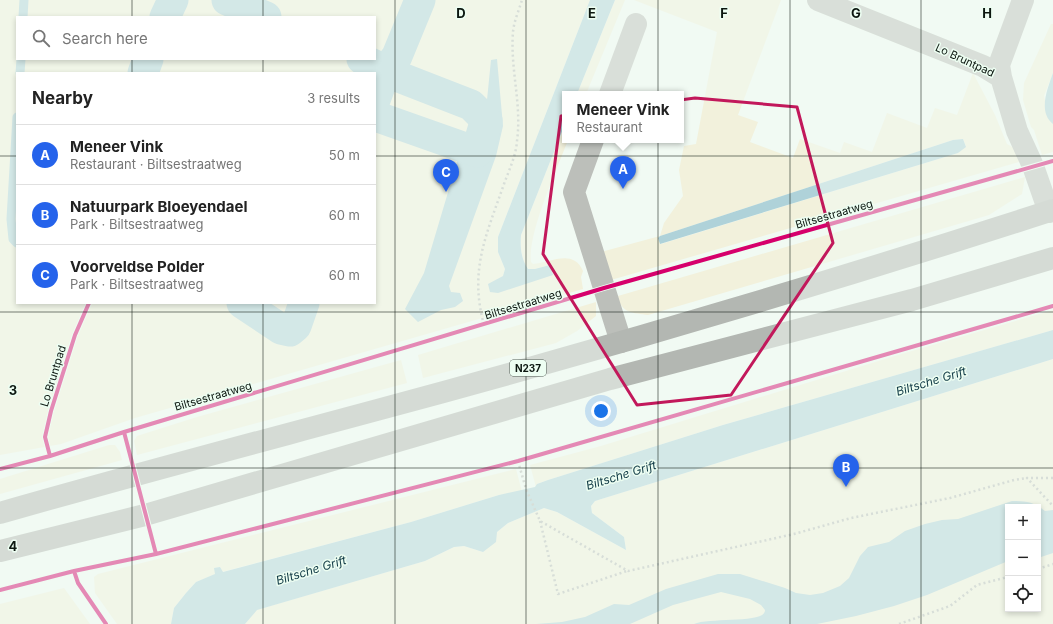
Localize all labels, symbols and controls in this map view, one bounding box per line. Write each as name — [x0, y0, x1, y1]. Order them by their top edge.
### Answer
text: D — [456, 5, 466, 21]
text: E — [588, 5, 596, 21]
text: F — [720, 5, 728, 21]
text: G — [851, 5, 861, 21]
text: H — [982, 5, 992, 21]
search box — [16, 16, 376, 60]
icon: search — [30, 27, 52, 49]
text: Search here — [62, 29, 148, 48]
street label: Lo Bruntpad — [933, 40, 997, 80]
text: Nearby — [32, 88, 93, 108]
text: 3 results — [307, 90, 360, 106]
popup — [562, 91, 684, 143]
text: Meneer Vink — [576, 100, 670, 119]
text: Restaurant — [576, 119, 643, 135]
text: Meneer Vink — [70, 137, 163, 156]
text: A — [40, 147, 50, 163]
text: 50 m — [329, 147, 360, 163]
text: Restaurant · Biltsestraatweg — [70, 156, 242, 172]
pin: A — [610, 156, 636, 189]
pin: C — [433, 159, 459, 192]
street label: Biltsestraatweg — [794, 196, 874, 232]
text: Natuurpark Bloeyendael — [70, 197, 248, 216]
text: B — [41, 207, 49, 223]
text: 60 m — [329, 207, 360, 223]
text: Park · Biltsestraatweg — [70, 216, 203, 232]
text: Voorveldse Polder — [70, 257, 204, 276]
text: C — [40, 267, 50, 283]
text: 60 m — [329, 267, 360, 283]
text: Park · Biltsestraatweg — [70, 276, 203, 292]
street label: Biltsestraatweg — [483, 286, 563, 322]
street label: Lo Bruntpad — [37, 344, 69, 408]
road number: N237 — [510, 360, 546, 376]
water label: Biltsche Grift — [894, 363, 969, 399]
street label: Biltsestraatweg — [173, 378, 253, 414]
text: 3 — [9, 382, 17, 398]
your location — [591, 401, 611, 421]
pin: B — [833, 454, 859, 487]
water label: Biltsche Grift — [584, 457, 659, 493]
map controls — [1005, 504, 1041, 612]
button: + — [1005, 504, 1041, 540]
text: 4 — [9, 538, 18, 554]
button: − — [1005, 540, 1041, 576]
water label: Biltsche Grift — [274, 552, 349, 588]
button: locate — [1005, 576, 1041, 612]

